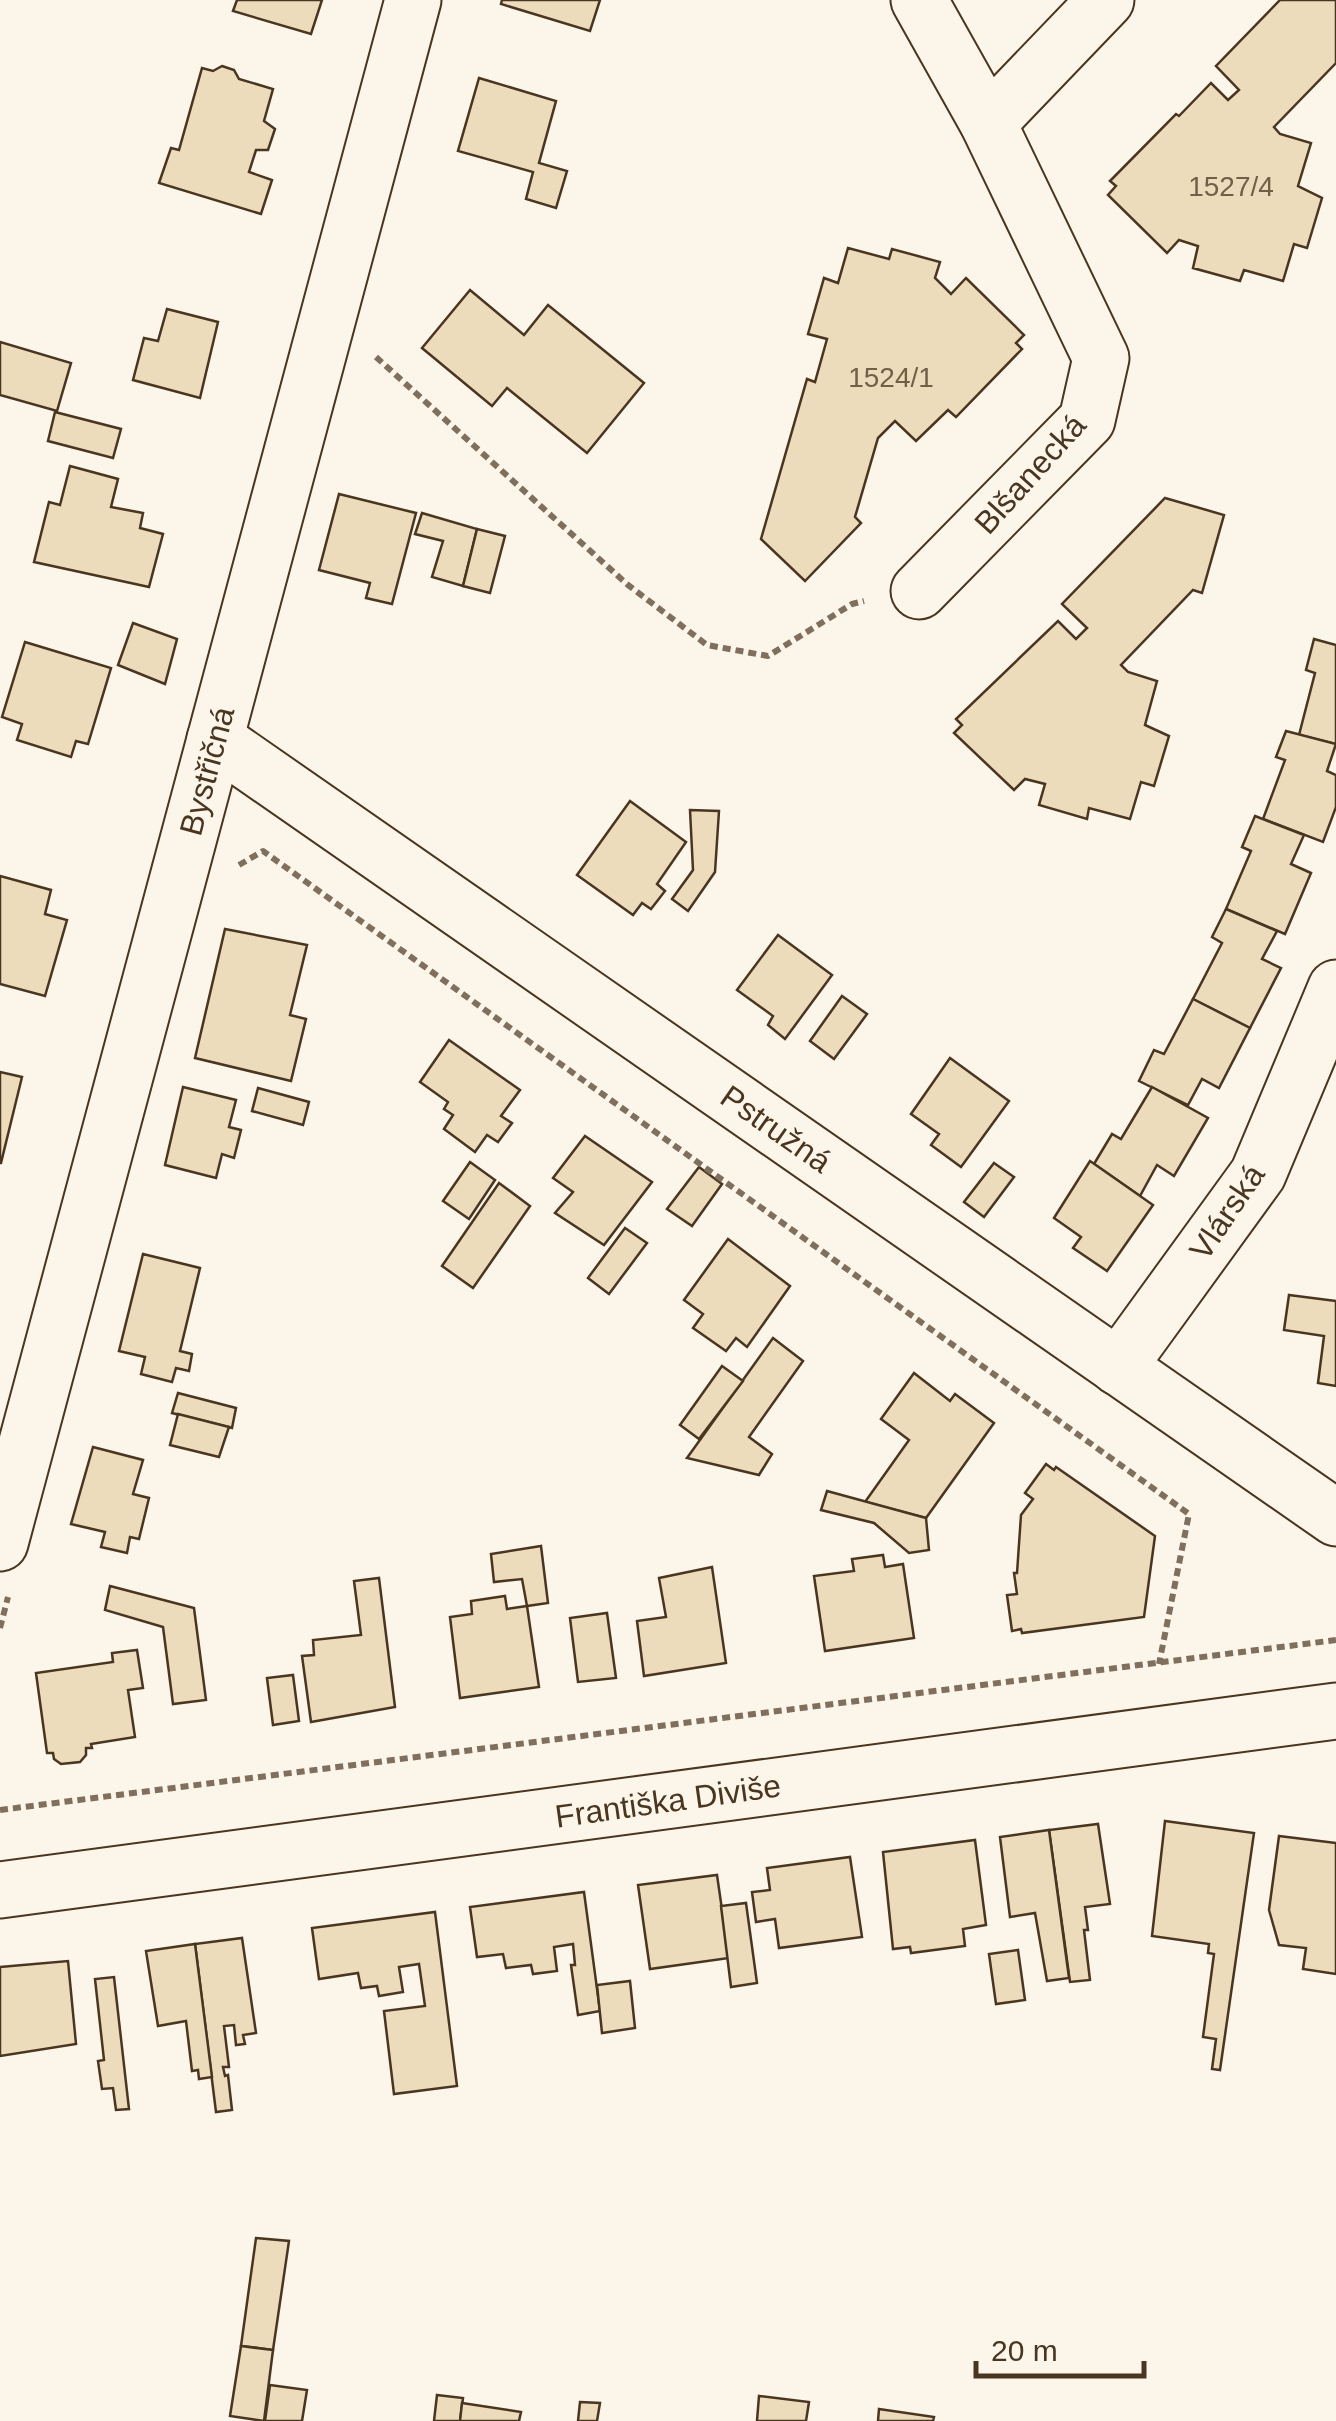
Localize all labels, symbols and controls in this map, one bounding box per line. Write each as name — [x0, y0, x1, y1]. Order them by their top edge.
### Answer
house number: 1527/4 — [1188, 171, 1274, 202]
house number: 1524/1 — [848, 362, 934, 393]
street label: Blšanecká — [967, 407, 1093, 541]
street label: Bystřičná — [173, 703, 241, 839]
street label: Pstružná — [714, 1078, 838, 1180]
street label: Vlárská — [1182, 1158, 1272, 1266]
street label: Františka Diviše — [553, 1767, 783, 1835]
scale bar — [976, 2316, 1144, 2378]
text: 20 m — [991, 2334, 1058, 2367]

